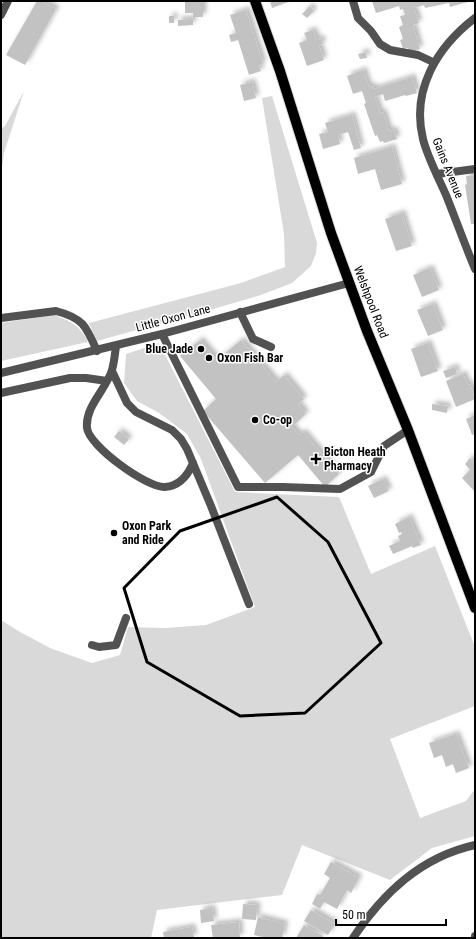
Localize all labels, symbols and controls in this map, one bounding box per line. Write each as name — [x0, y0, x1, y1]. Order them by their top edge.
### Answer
street label: Gains Avenue — [429, 136, 467, 201]
street label: Welshpool Road — [351, 264, 391, 340]
street label: Little Oxon Lane — [134, 301, 212, 335]
place label: Blue Jade — [146, 342, 193, 356]
marker: Blue Jade — [196, 344, 206, 354]
place label: Oxon Fish Bar — [217, 351, 283, 365]
marker: Oxon Fish Bar — [204, 353, 214, 363]
place label: Co-op — [263, 413, 292, 427]
marker: Co-op — [250, 415, 260, 425]
place label: Bicton Heath Pharmacy — [324, 445, 386, 473]
marker: Bicton Heath Pharmacy — [311, 454, 321, 464]
place label: Oxon Park and Ride — [122, 519, 171, 547]
marker: Oxon Park and Ride — [109, 528, 119, 538]
scale bar — [336, 901, 446, 927]
text: 50 m — [342, 908, 366, 922]

